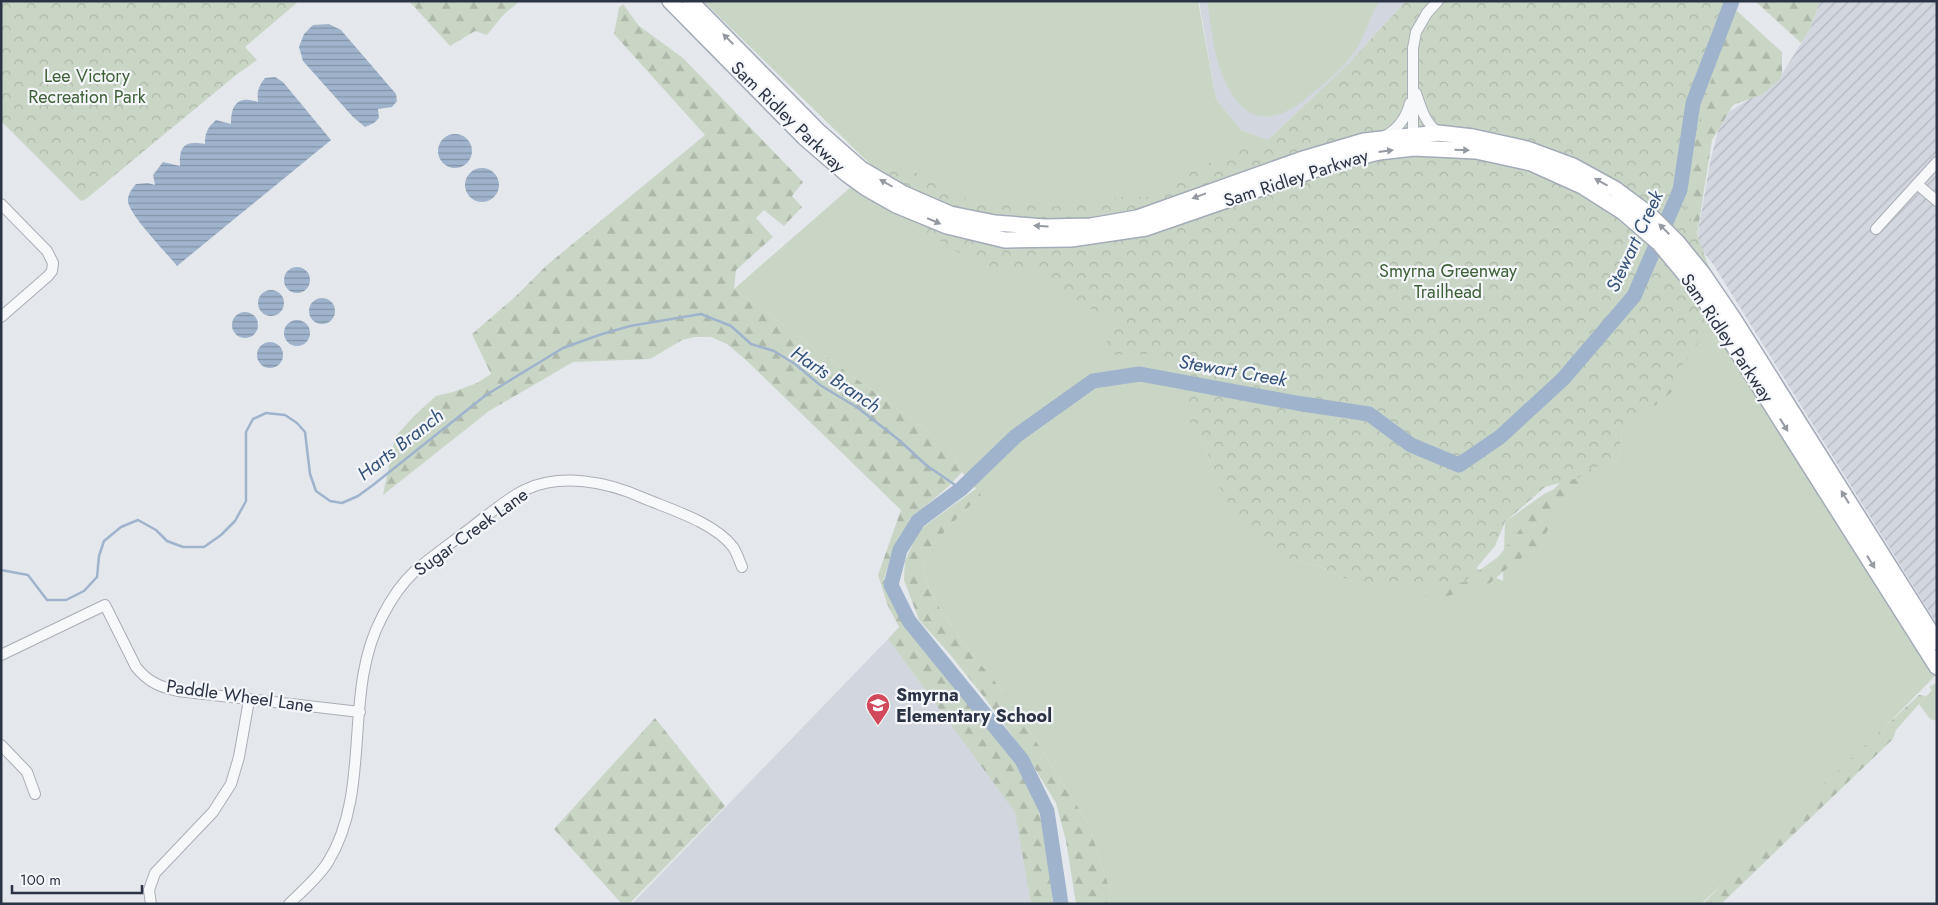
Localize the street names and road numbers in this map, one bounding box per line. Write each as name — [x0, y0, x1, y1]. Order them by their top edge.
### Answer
street label: Sam Ridley Parkway — [725, 55, 851, 179]
street label: Sam Ridley Parkway — [1220, 142, 1372, 214]
street label: Sam Ridley Parkway — [1674, 268, 1780, 408]
street label: Sugar Creek Lane — [409, 482, 533, 582]
street label: Paddle Wheel Lane — [165, 673, 315, 719]

